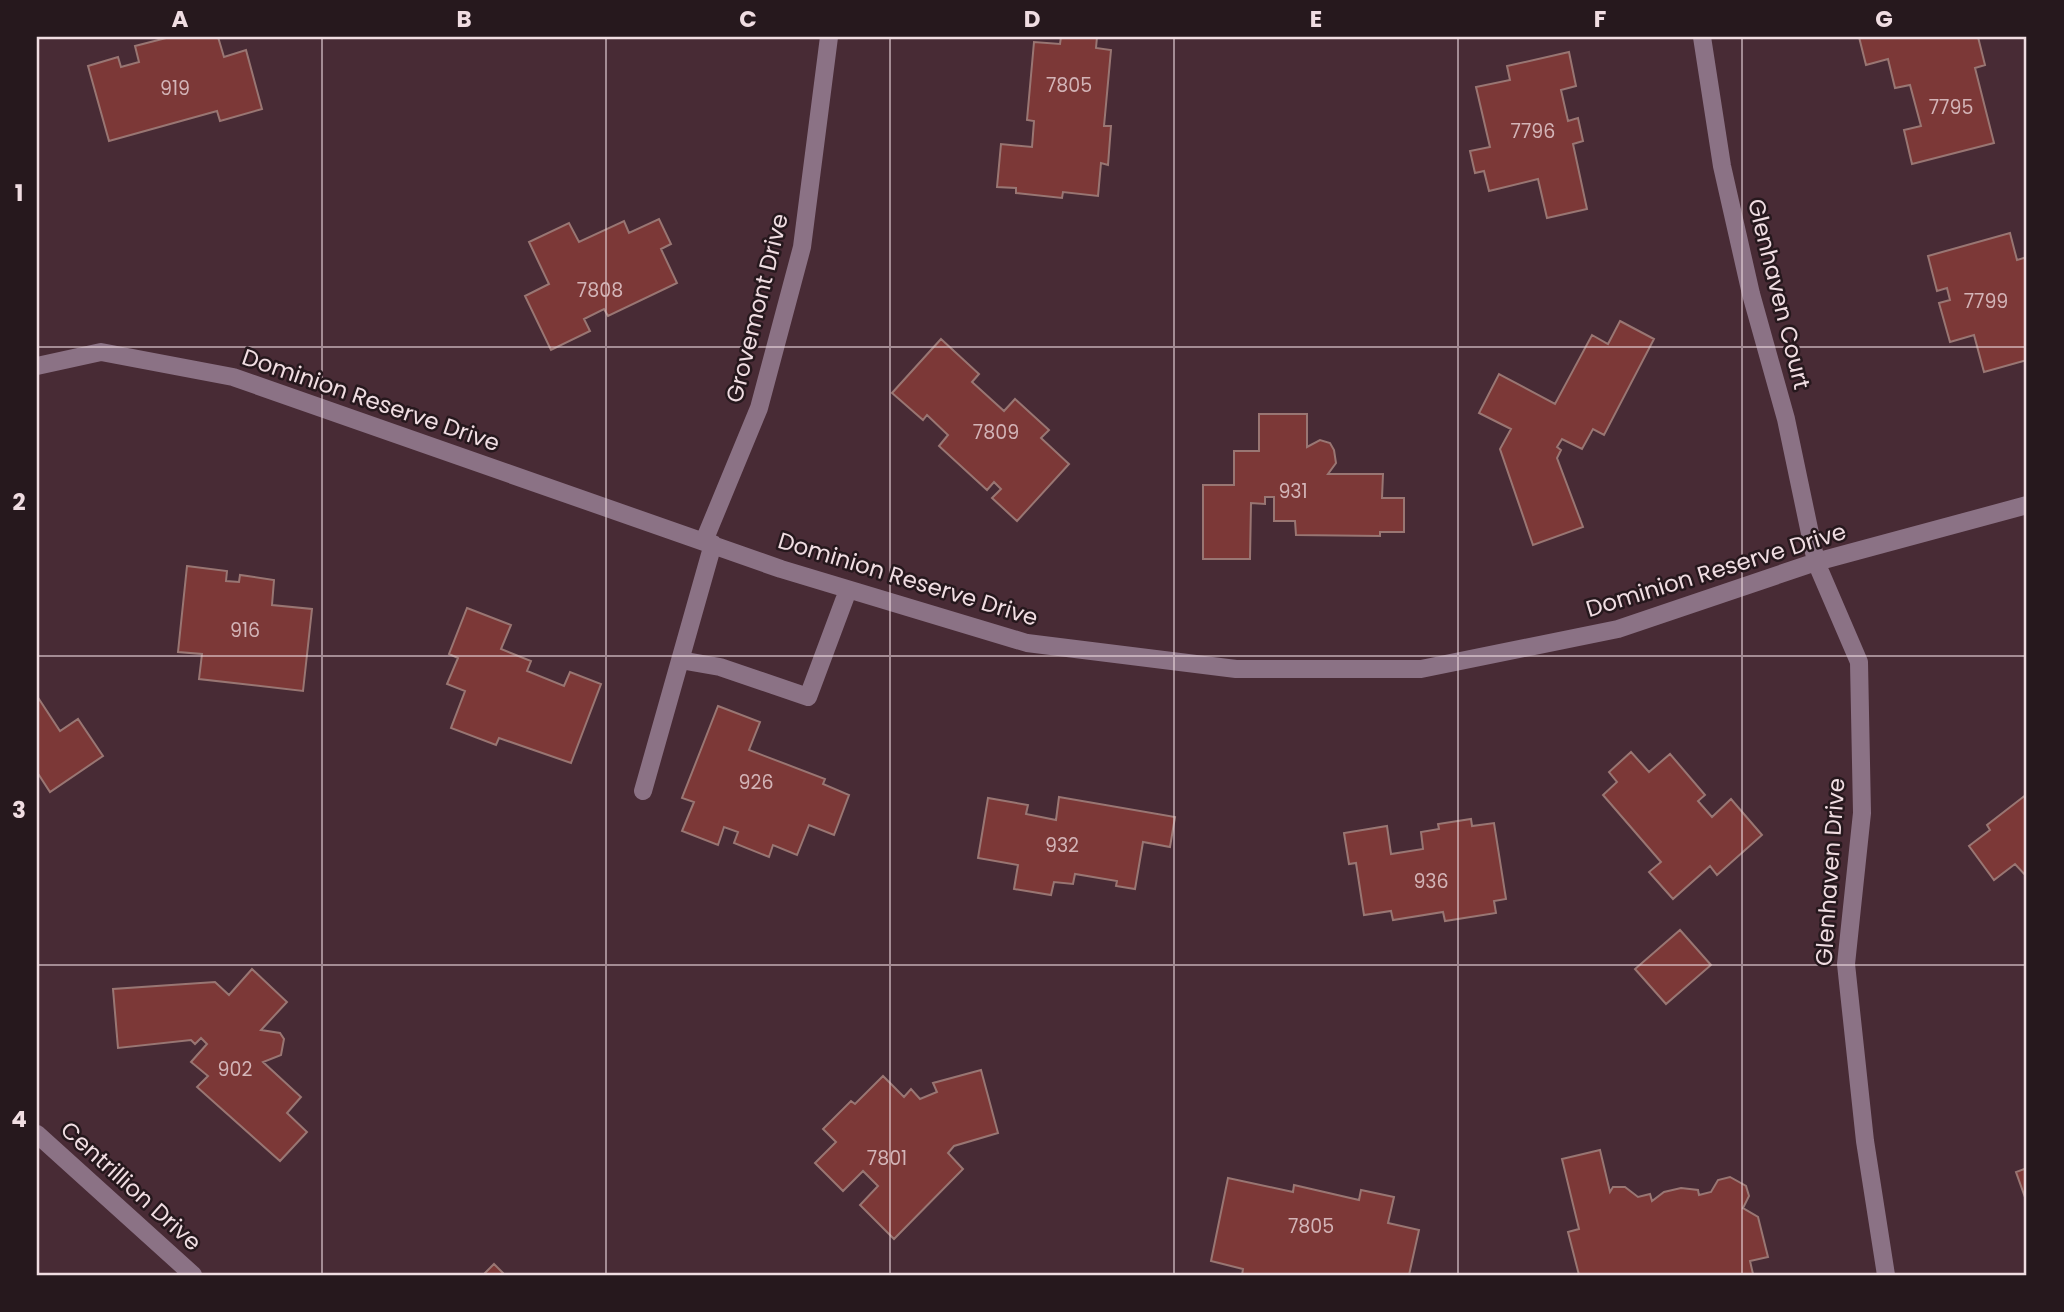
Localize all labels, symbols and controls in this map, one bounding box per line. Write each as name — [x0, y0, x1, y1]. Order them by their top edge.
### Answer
text: A — [172, 3, 189, 35]
text: B — [456, 3, 472, 35]
text: C — [739, 3, 757, 35]
text: D — [1024, 3, 1040, 35]
text: E — [1310, 3, 1322, 35]
text: F — [1594, 3, 1606, 35]
text: G — [1875, 3, 1893, 35]
house number: 7805 — [1046, 72, 1092, 99]
house number: 919 — [160, 75, 190, 102]
house number: 7795 — [1929, 94, 1973, 121]
house number: 7796 — [1511, 118, 1555, 145]
text: 1 — [15, 177, 23, 209]
street label: Glenhaven Court — [1740, 196, 1818, 392]
street label: Grovemont Drive — [718, 210, 796, 406]
house number: 7808 — [577, 277, 623, 304]
house number: 7799 — [1964, 288, 2008, 315]
street label: Dominion Reserve Drive — [238, 341, 504, 459]
house number: 7809 — [973, 419, 1019, 446]
house number: 931 — [1278, 478, 1308, 505]
text: 2 — [12, 486, 26, 518]
street label: Dominion Reserve Drive — [1582, 515, 1850, 625]
street label: Dominion Reserve Drive — [774, 524, 1042, 634]
house number: 916 — [230, 617, 260, 644]
house number: 926 — [739, 769, 773, 796]
street label: Glenhaven Drive — [1807, 777, 1853, 967]
text: 3 — [12, 794, 26, 826]
house number: 932 — [1045, 832, 1079, 859]
house number: 936 — [1413, 868, 1449, 895]
house number: 902 — [218, 1056, 252, 1083]
text: 4 — [11, 1103, 27, 1135]
street label: Centrillion Drive — [54, 1114, 208, 1258]
house number: 7801 — [867, 1145, 907, 1172]
house number: 7805 — [1288, 1213, 1334, 1240]

